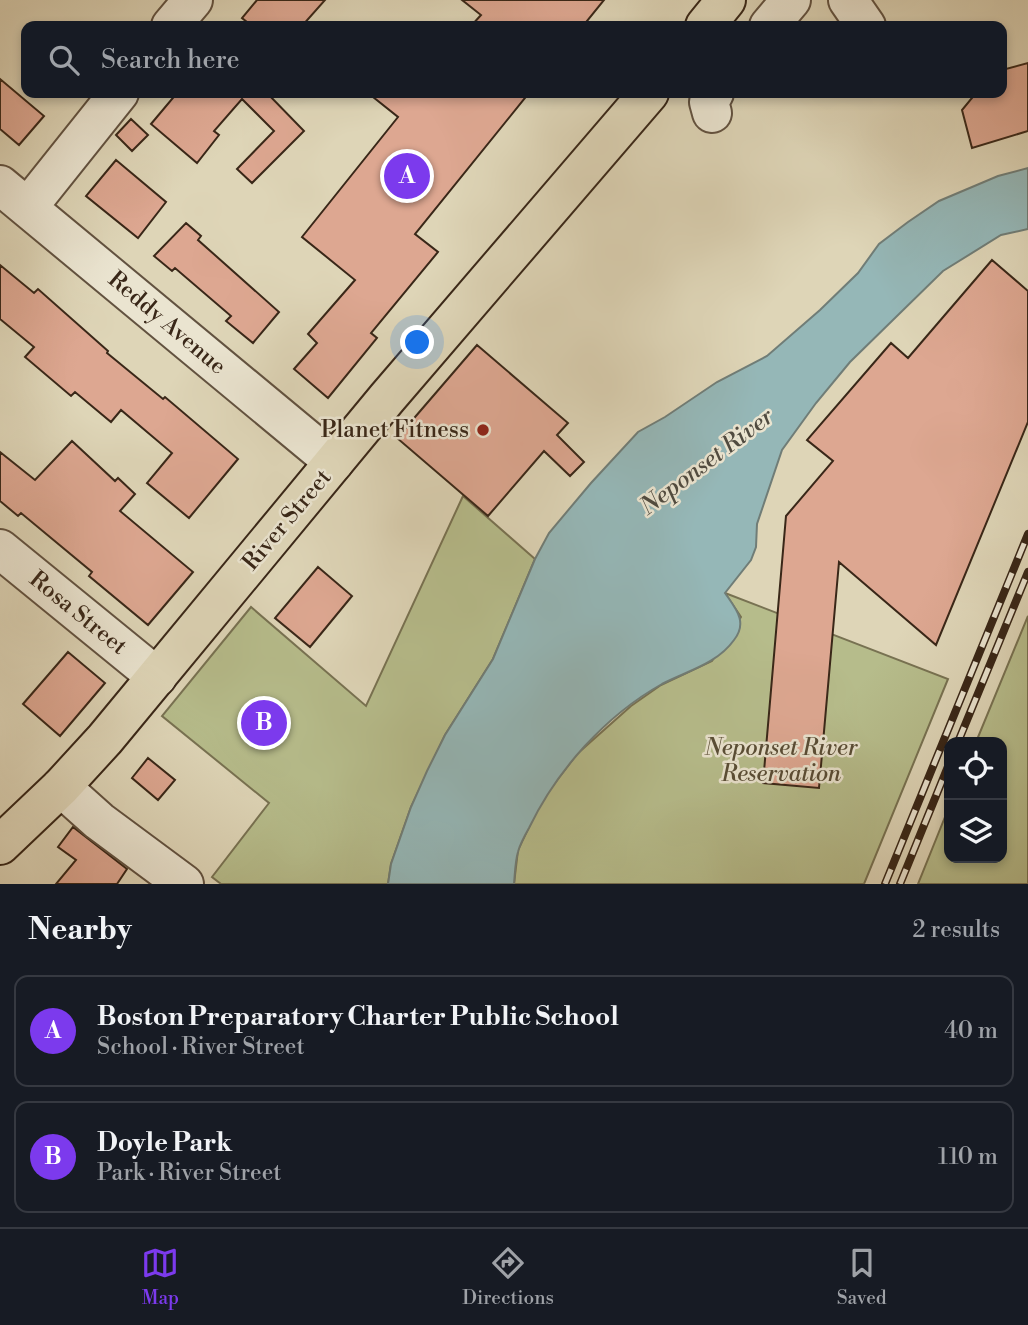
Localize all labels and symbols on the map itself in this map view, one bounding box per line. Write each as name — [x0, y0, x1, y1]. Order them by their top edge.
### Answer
pin: A — [384, 150, 430, 202]
street label: Reddy Avenue — [102, 266, 232, 380]
your location — [400, 325, 434, 359]
water label: Neponset River — [633, 401, 780, 523]
place label: Planet Fitness — [321, 416, 469, 444]
marker: Planet Fitness — [475, 422, 491, 438]
street label: River Street — [237, 464, 337, 576]
street label: Rosa Street — [24, 565, 132, 661]
pin: B — [241, 697, 287, 749]
park label: Neponset River Reservation — [703, 734, 859, 788]

